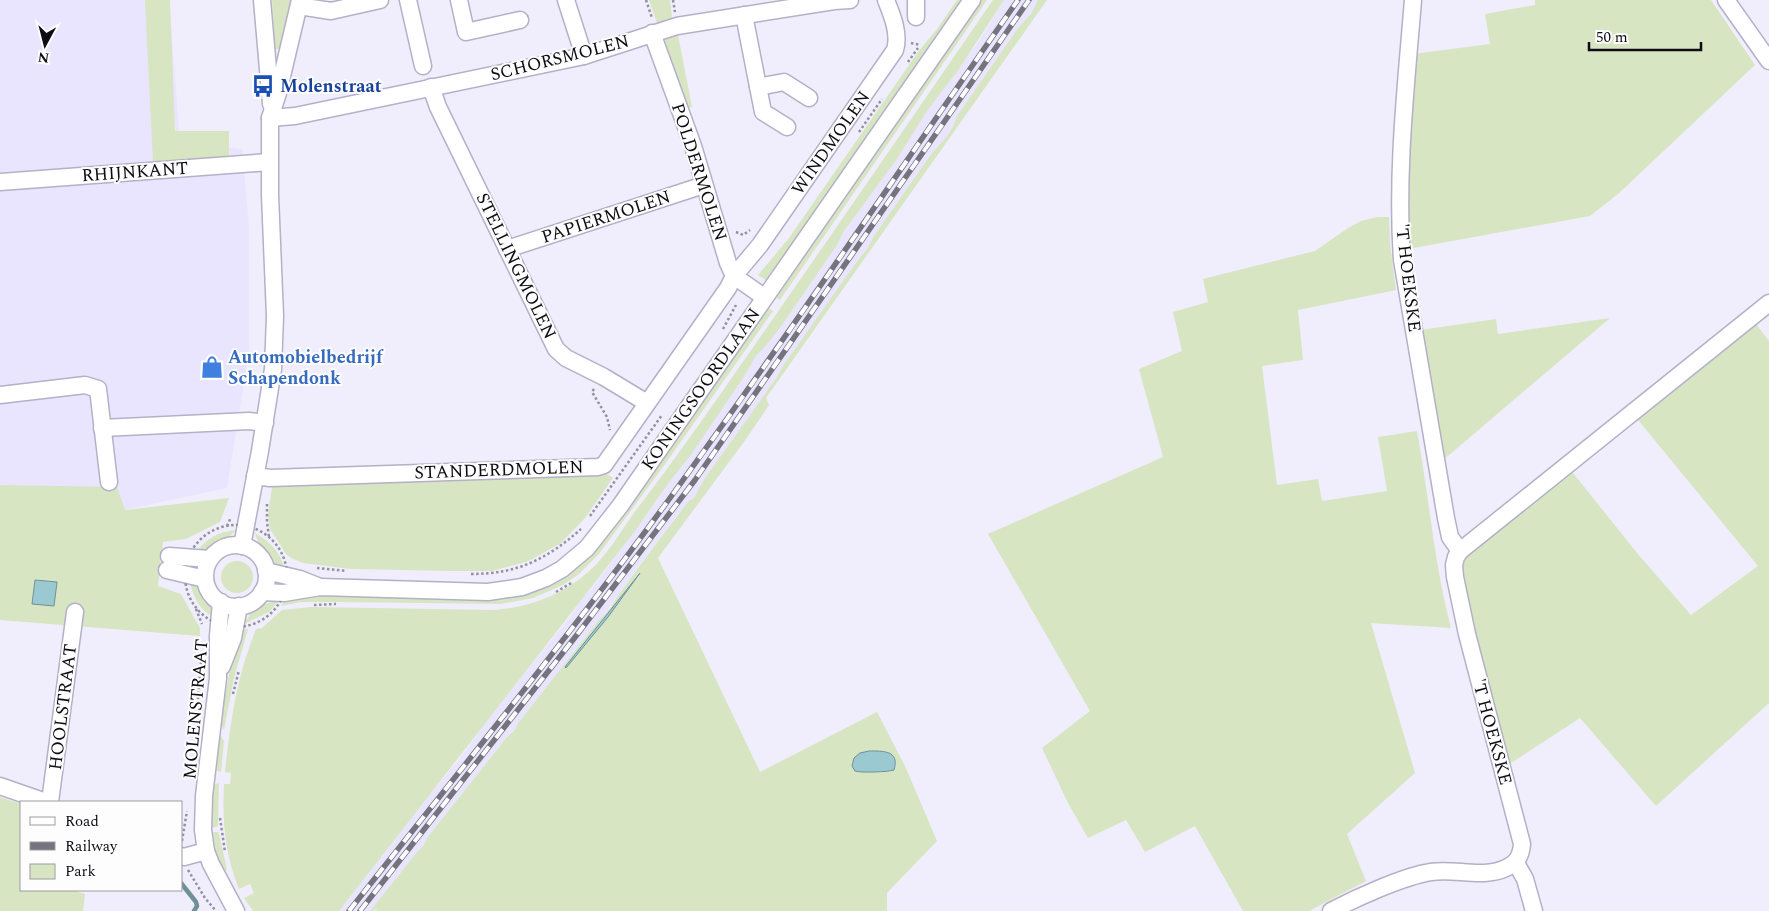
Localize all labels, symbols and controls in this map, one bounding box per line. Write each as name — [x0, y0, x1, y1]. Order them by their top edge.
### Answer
north arrow — [20, 20, 70, 70]
scale bar — [1589, 20, 1702, 52]
text: 50 m — [1596, 26, 1628, 49]
street label: SCHORSMOLEN — [488, 28, 632, 88]
text: N — [37, 46, 50, 69]
bus stop icon: Molenstraat — [250, 73, 276, 99]
place label: Molenstraat — [280, 73, 382, 100]
street label: WINDMOLEN — [785, 85, 877, 201]
street label: POLDERMOLEN — [664, 99, 734, 245]
street label: RHIJNKANT — [81, 155, 189, 189]
street label: PAPIERMOLEN — [538, 183, 674, 251]
street label: STELLINGMOLEN — [469, 188, 563, 344]
street label: 'T HOEKSKE — [1388, 222, 1428, 334]
street label: KONINGSOORDLAAN — [635, 302, 767, 476]
place label: Automobielbedrijf Schapendonk — [228, 344, 384, 392]
shop icon: Automobielbedrijf Schapendonk — [199, 354, 225, 380]
street label: STANDERDMOLEN — [414, 454, 584, 486]
street label: MOLENSTRAAT — [176, 638, 216, 780]
street label: HOOLSTRAAT — [42, 642, 84, 772]
street label: 'T HOEKSKE — [1465, 676, 1519, 788]
legend — [20, 801, 182, 891]
text: Road — [65, 810, 99, 833]
text: Railway — [65, 835, 118, 858]
text: Park — [65, 860, 96, 883]

